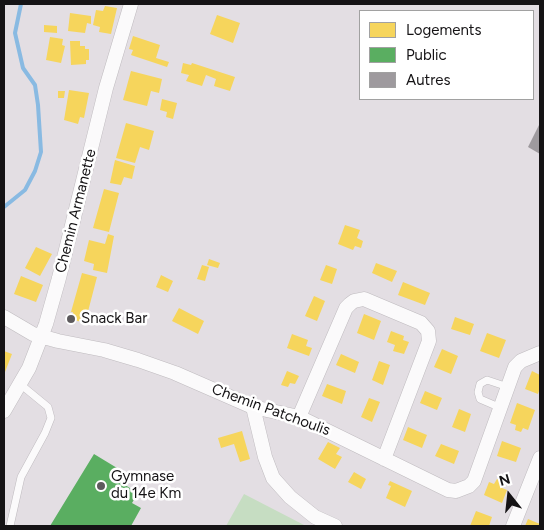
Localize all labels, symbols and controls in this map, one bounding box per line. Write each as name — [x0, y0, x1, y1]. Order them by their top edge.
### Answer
legend — [359, 10, 534, 100]
text: Logements — [406, 21, 481, 39]
text: Public — [406, 46, 447, 64]
text: Autres — [406, 71, 450, 89]
street label: Chemin Armanette — [52, 147, 100, 275]
place label: Snack Bar — [81, 310, 147, 328]
marker: Snack Bar — [65, 313, 77, 325]
street label: Chemin Patchoulis — [209, 380, 333, 440]
place label: Gymnase du 14e Km — [111, 468, 181, 503]
north arrow — [484, 470, 534, 520]
text: N — [497, 470, 512, 490]
marker: Gymnase du 14e Km — [95, 480, 107, 492]

